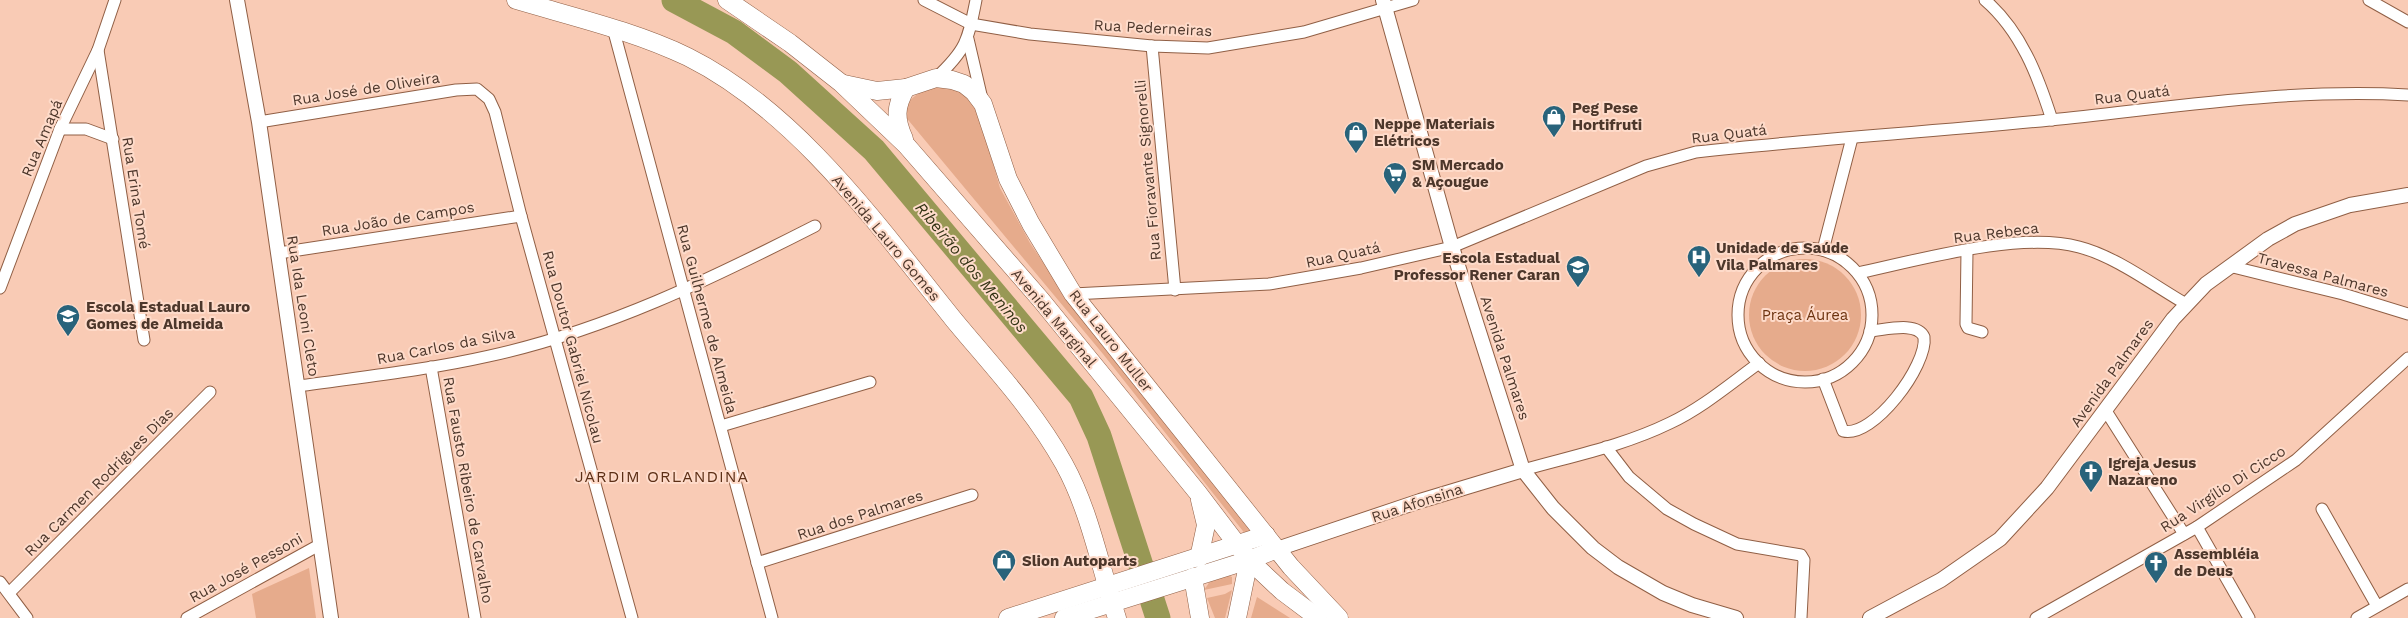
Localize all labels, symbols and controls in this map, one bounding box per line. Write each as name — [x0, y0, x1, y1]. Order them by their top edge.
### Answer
street label: Rua Pederneiras — [1093, 16, 1213, 40]
street label: Rua José de Oliveira — [291, 68, 441, 110]
street label: Rua Fioravante Signorelli — [1131, 79, 1165, 261]
street label: Rua Quatá — [2093, 81, 2171, 109]
street label: Rua Amapá — [18, 96, 67, 179]
place label: Peg Pese Hortifruti — [1572, 99, 1642, 134]
shop icon: Peg Pese Hortifruti — [1541, 104, 1567, 138]
place label: Neppe Materiais Elétricos — [1374, 115, 1495, 150]
shop icon: Neppe Materiais Elétricos — [1343, 120, 1369, 154]
street label: Rua Quatá — [1690, 120, 1768, 148]
street label: Rua Erina Tomé — [118, 136, 154, 250]
place label: SM Mercado & Açougue — [1412, 156, 1504, 191]
supermarket icon: SM Mercado & Açougue — [1382, 161, 1408, 195]
street label: Avenida Lauro Gomes — [828, 171, 944, 305]
street label: Rua João de Campos — [320, 198, 476, 240]
water label: Ribeirão dos Meninos — [912, 198, 1032, 336]
street label: Rua Rebeca — [1952, 219, 2040, 247]
street label: Rua Guilherme de Almeida — [673, 222, 741, 416]
street label: Rua Ida Leoni Cleto — [283, 234, 323, 378]
street label: Rua Quatá — [1304, 238, 1382, 272]
place label: Unidade de Saúde Vila Palmares — [1716, 239, 1849, 274]
hospital icon: Unidade de Saúde Vila Palmares — [1686, 244, 1712, 278]
street label: Rua Doutor Gabriel Nicolau — [539, 249, 607, 445]
place label: Escola Estadual Professor Rener Caran — [1394, 249, 1560, 284]
street label: Travessa Palmares — [2255, 249, 2391, 301]
school or university icon: Escola Estadual Professor Rener Caran — [1565, 254, 1591, 288]
street label: Avenida Marginal — [1008, 265, 1101, 371]
street label: Rua Lauro Muller — [1065, 286, 1157, 396]
street label: Avenida Palmares — [1476, 294, 1534, 422]
place label: Escola Estadual Lauro Gomes de Almeida — [86, 298, 250, 333]
school or university icon: Escola Estadual Lauro Gomes de Almeida — [55, 303, 81, 337]
park label: Praça Áurea — [1762, 306, 1849, 324]
street label: Avenida Palmares — [2067, 315, 2157, 431]
street label: Rua Carlos da Silva — [375, 324, 517, 368]
street label: Rua Fausto Ribeiro de Carvalho — [439, 375, 497, 605]
street label: Rua Carmen Rodrigues Dias — [21, 404, 177, 560]
street label: Rua Virgílio Di Cicco — [2157, 442, 2289, 536]
place label: Igreja Jesus Nazareno — [2108, 454, 2196, 489]
church icon: Igreja Jesus Nazareno — [2078, 459, 2104, 493]
district label: JARDIM ORLANDINA — [575, 467, 749, 486]
street label: Rua Afonsina — [1369, 480, 1465, 526]
street label: Rua dos Palmares — [795, 486, 925, 544]
street label: Rua José Pessoni — [186, 529, 306, 607]
place label: Assembléia de Deus — [2174, 545, 2259, 580]
shop icon: Slion Autoparts — [991, 548, 1017, 582]
church icon: Assembléia de Deus — [2143, 550, 2169, 584]
place label: Slion Autoparts — [1022, 552, 1137, 570]

